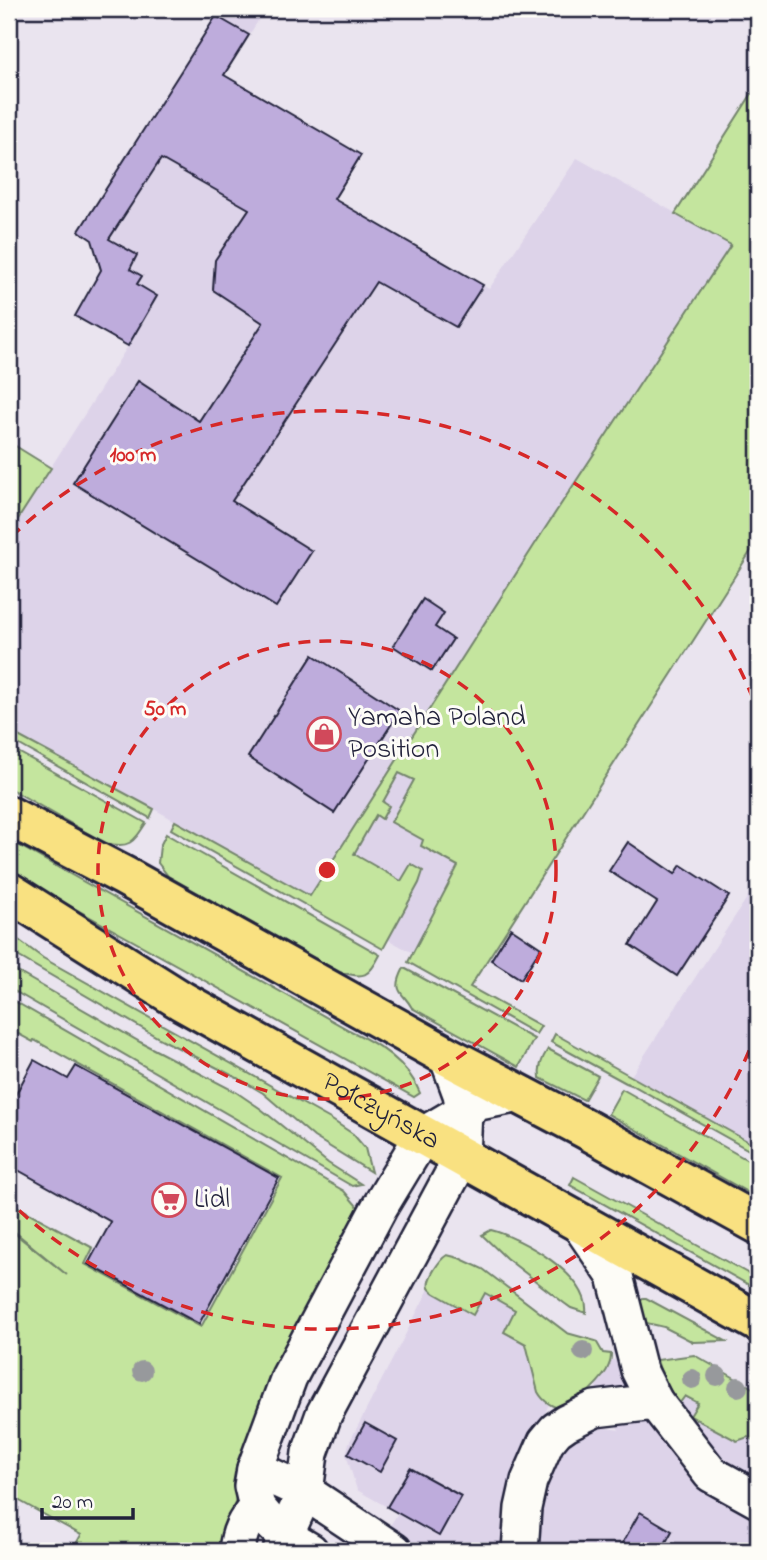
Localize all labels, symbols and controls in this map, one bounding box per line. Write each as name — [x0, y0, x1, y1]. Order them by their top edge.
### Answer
text: 100 m — [110, 441, 156, 471]
text: 50 m — [144, 695, 186, 725]
place label: Yamaha Poland Position — [348, 698, 526, 771]
shop icon: Yamaha Poland Position — [305, 715, 343, 753]
centre of rings — [315, 858, 339, 882]
street label: Połczyńska — [314, 1062, 447, 1161]
place label: Lidl — [194, 1180, 230, 1221]
supermarket icon: Lidl — [150, 1181, 188, 1219]
scale bar — [42, 1476, 133, 1520]
text: 20 m — [52, 1488, 93, 1518]

